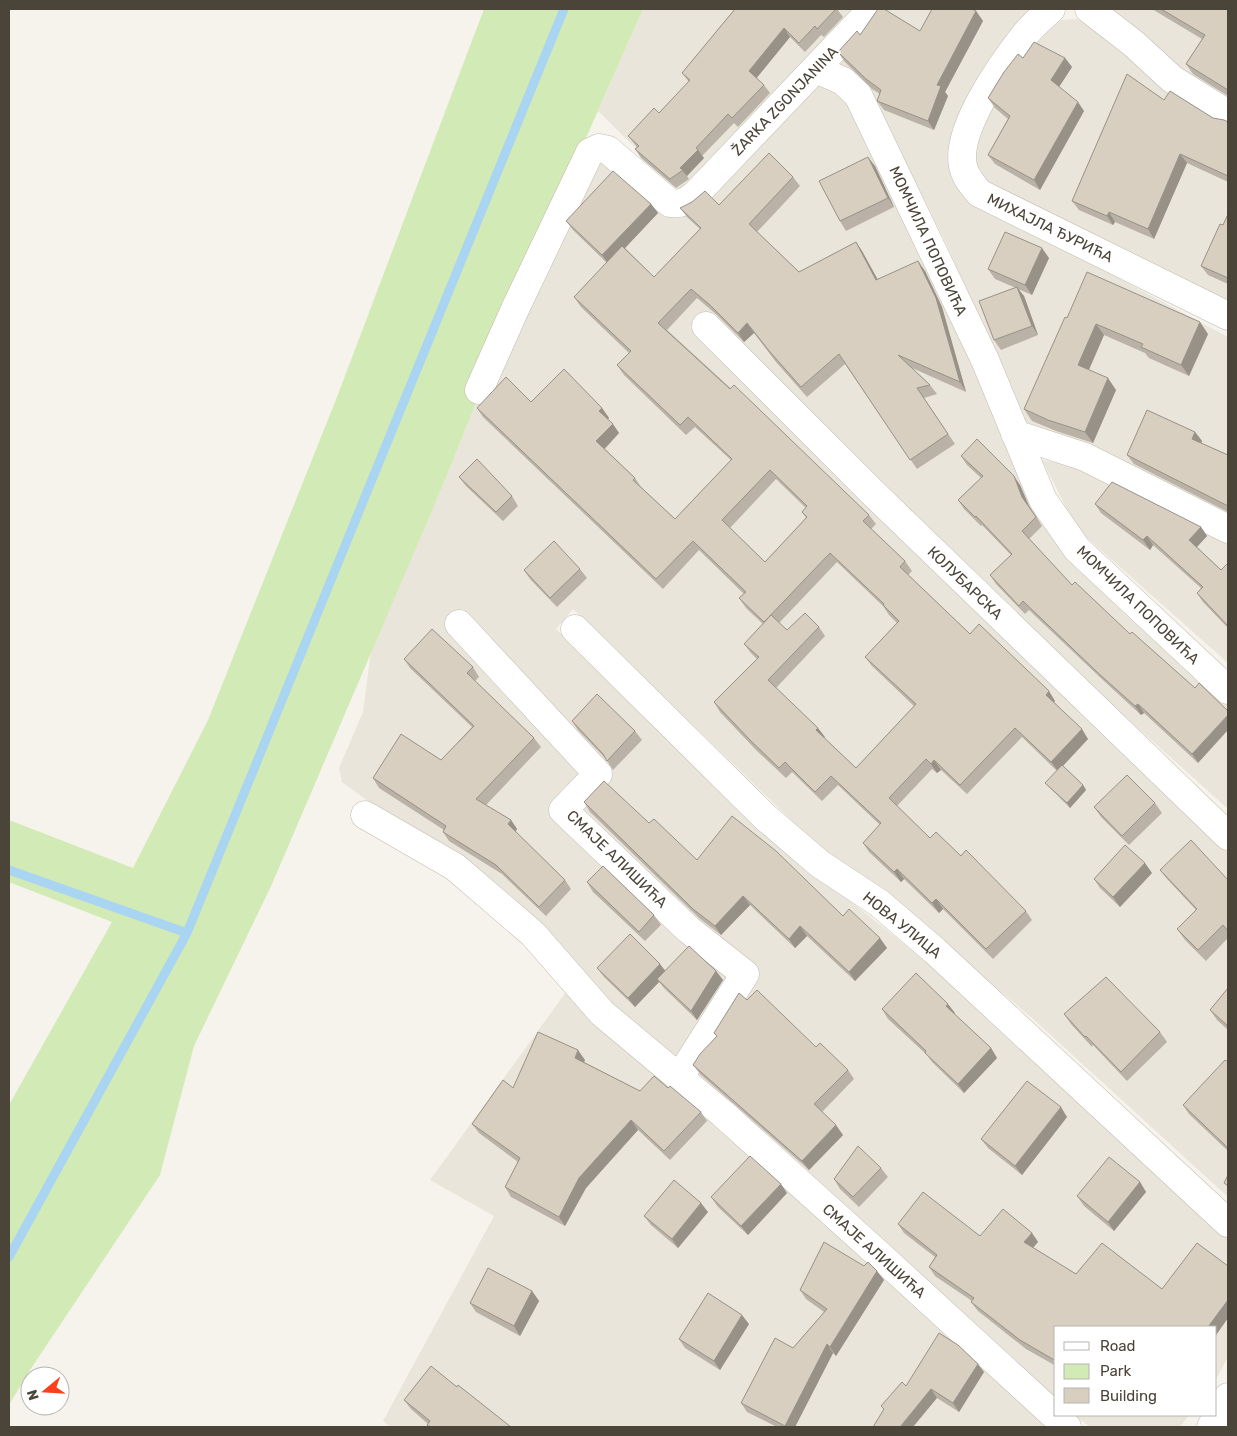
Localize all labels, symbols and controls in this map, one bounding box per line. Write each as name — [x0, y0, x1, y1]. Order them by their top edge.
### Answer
street label: ŽARKA ZGONJANINA — [728, 42, 842, 160]
street label: МОМЧИЛА ПОПОВИЋА — [885, 163, 971, 319]
street label: МИХАЈЛА ЂУРИЋА — [984, 190, 1116, 266]
street label: МОМЧИЛА ПОПОВИЋА — [1073, 542, 1203, 668]
street label: КОЛУБАРСКА — [924, 543, 1006, 623]
street label: СМАЈЕ АЛИШИЋА — [563, 807, 671, 911]
street label: НОВА УЛИЦА — [859, 888, 945, 962]
street label: СМАЈЕ АЛИШИЋА — [819, 1200, 929, 1302]
legend — [1054, 1326, 1217, 1416]
text: Road — [1100, 1337, 1136, 1355]
text: Park — [1100, 1362, 1131, 1380]
north arrow — [20, 1366, 70, 1416]
text: N — [23, 1387, 43, 1402]
text: Building — [1100, 1387, 1157, 1405]

